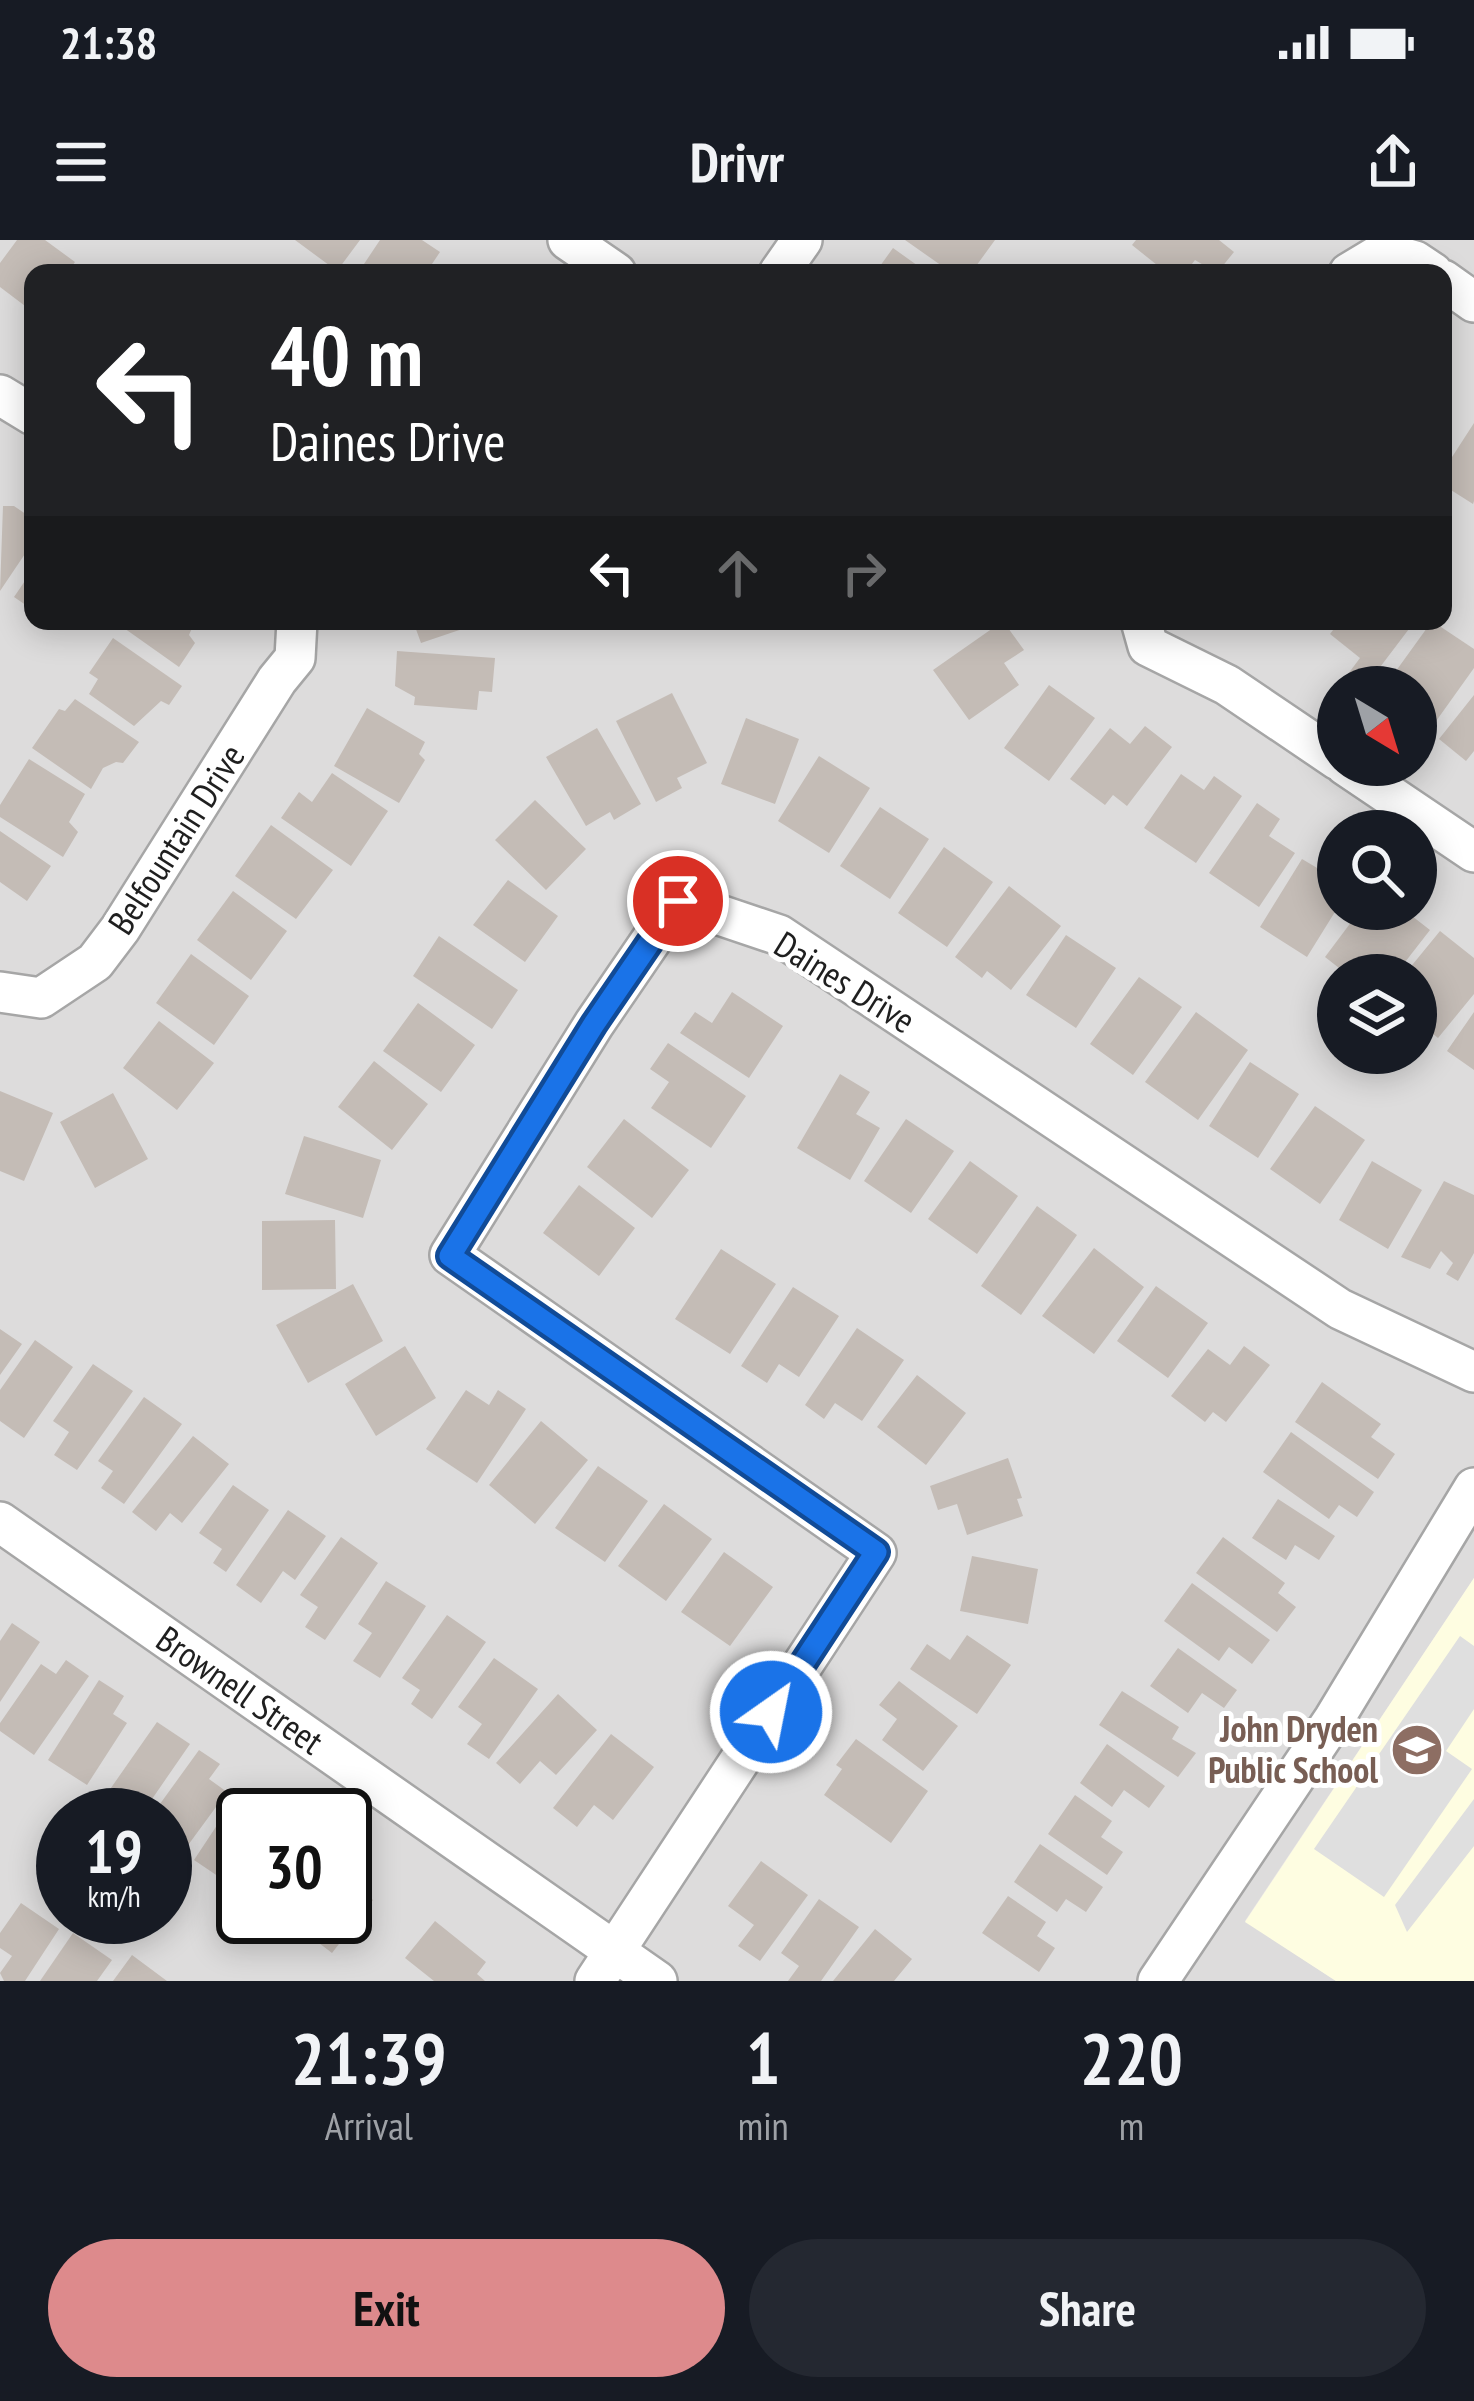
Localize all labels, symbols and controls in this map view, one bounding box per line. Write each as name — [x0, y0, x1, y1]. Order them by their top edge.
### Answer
text: 21:38 — [60, 13, 157, 71]
text: Drivr — [690, 127, 784, 197]
icon: menu — [48, 129, 114, 195]
icon: share — [1360, 129, 1426, 195]
text: 40 m — [270, 300, 423, 409]
icon: left — [72, 312, 228, 468]
text: Daines Drive — [270, 406, 506, 476]
icon: left — [579, 540, 645, 606]
icon: ahead — [705, 540, 771, 606]
icon: right — [831, 540, 897, 606]
north arrow — [1317, 666, 1437, 786]
map controls — [1317, 666, 1437, 1074]
street label: Belfountain Drive — [97, 735, 254, 943]
button: search — [1317, 810, 1437, 930]
pin — [627, 850, 729, 952]
icon: arrive — [645, 868, 711, 934]
street label: Daines Drive — [766, 920, 924, 1043]
button: layers — [1317, 954, 1437, 1074]
street label: Brownell Street — [148, 1615, 333, 1764]
position arrow — [708, 1649, 834, 1775]
place label: John Dryden Public School — [1208, 1705, 1378, 1793]
school or university icon: John Dryden Public School — [1389, 1722, 1445, 1778]
speed limit sign: 30 — [216, 1788, 372, 1944]
text: 19 — [85, 1812, 143, 1890]
text: km/h — [87, 1876, 141, 1915]
text: 21:39 — [291, 2011, 447, 2104]
text: 1 — [746, 2011, 780, 2104]
text: 220 — [1080, 2011, 1183, 2104]
text: Arrival — [325, 2100, 413, 2151]
text: min — [738, 2100, 789, 2151]
text: m — [1119, 2100, 1144, 2151]
button: Exit — [48, 2239, 725, 2377]
button: Share — [749, 2239, 1426, 2377]

